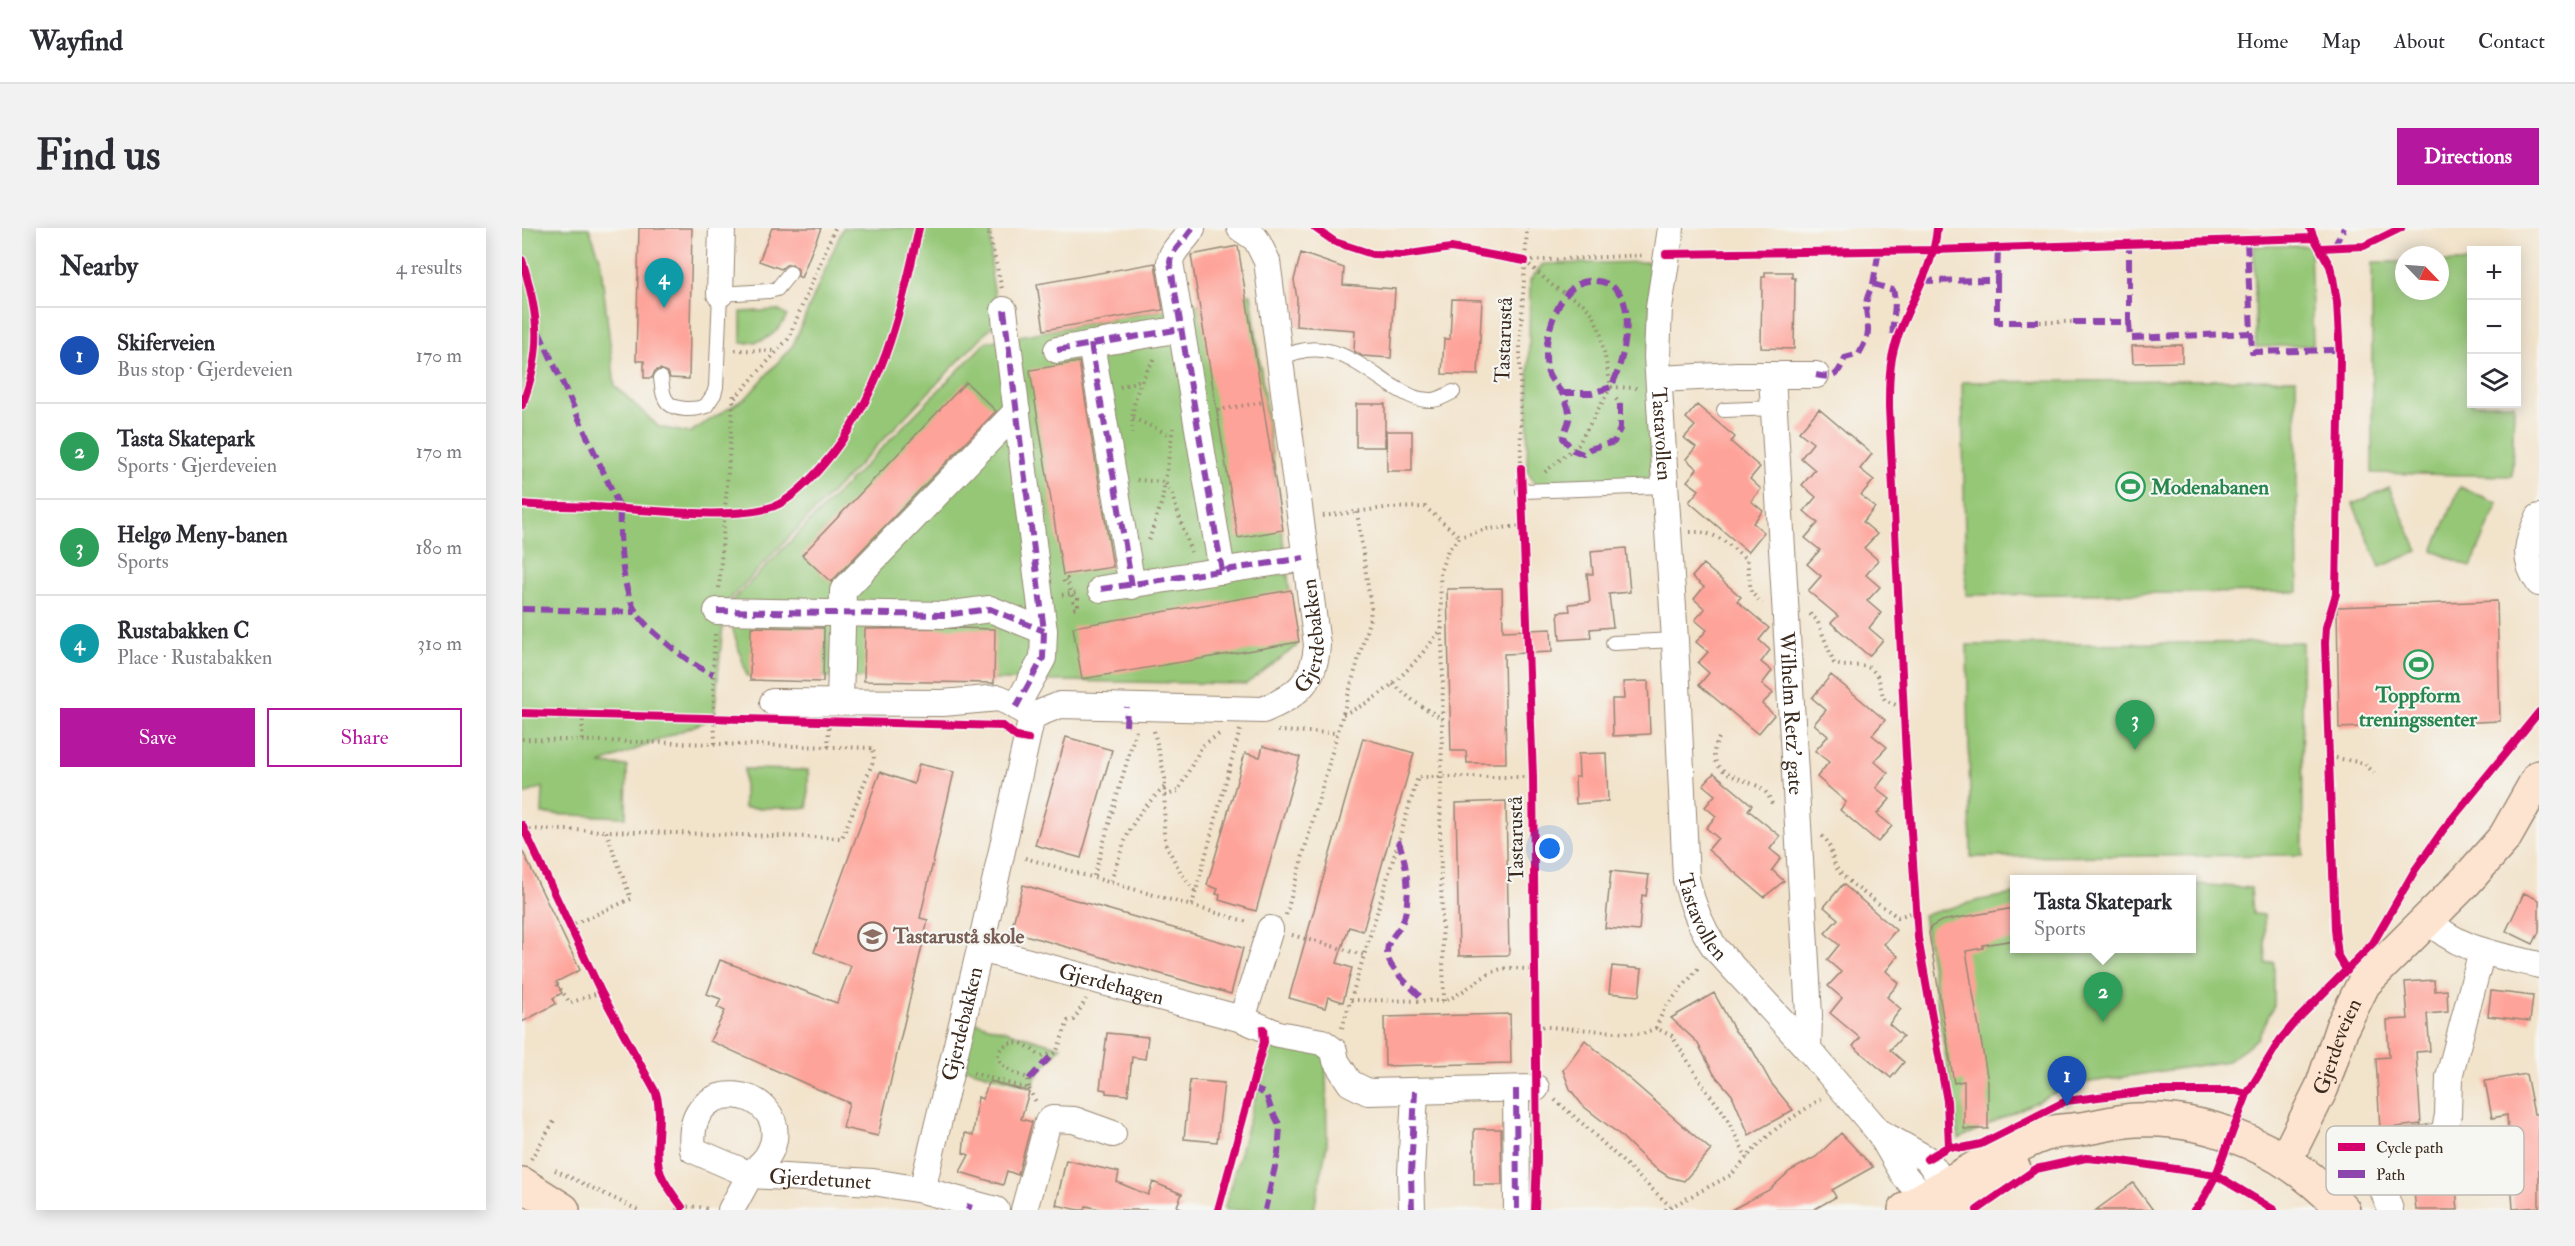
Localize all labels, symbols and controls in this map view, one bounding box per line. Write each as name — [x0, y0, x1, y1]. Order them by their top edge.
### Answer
text: Wayfind — [30, 24, 123, 59]
text: Home — [2236, 28, 2288, 55]
text: Map — [2321, 28, 2361, 55]
text: About — [2394, 28, 2445, 55]
text: Contact — [2478, 28, 2545, 55]
button: Directions — [2397, 128, 2539, 185]
text: Find us — [36, 130, 160, 182]
north arrow — [2395, 246, 2449, 300]
map controls — [2467, 246, 2521, 408]
button: + — [2467, 246, 2521, 300]
text: Nearby — [60, 251, 138, 283]
text: 4 results — [396, 255, 462, 280]
pin: 4 — [644, 259, 684, 308]
street label: Tastarustå — [1489, 296, 1519, 383]
button: − — [2467, 300, 2521, 354]
text: Skiferveien — [117, 329, 215, 357]
text: 1 — [76, 343, 83, 368]
text: 170 m — [416, 343, 462, 368]
button: layers — [2467, 354, 2521, 408]
text: Bus stop · Gjerdeveien — [117, 357, 293, 382]
street label: Tastavollen — [1645, 386, 1678, 482]
text: Tasta Skatepark — [117, 425, 255, 453]
text: 2 — [74, 439, 85, 464]
text: 170 m — [416, 439, 462, 464]
text: Sports · Gjerdeveien — [117, 453, 277, 478]
sports icon: Modenabanen — [2114, 471, 2146, 503]
place label: Modenabanen — [2150, 474, 2269, 501]
text: Helgø Meny-banen — [117, 521, 288, 549]
text: 3 — [76, 535, 83, 560]
text: 180 m — [415, 535, 462, 560]
text: Sports — [117, 549, 169, 574]
street label: Gjerdebakken — [1288, 577, 1331, 698]
text: Rustabakken C — [117, 617, 249, 645]
street label: Wilhelm Retz' gate — [1773, 630, 1810, 796]
text: 4 — [74, 631, 85, 656]
text: 310 m — [417, 631, 462, 656]
text: Place · Rustabakken — [117, 645, 272, 670]
sports icon: Toppform treningssenter — [2402, 648, 2434, 680]
place label: Toppform treningssenter — [2359, 682, 2478, 733]
pin: 3 — [2116, 700, 2154, 750]
button: Save — [60, 708, 255, 767]
button: Share — [267, 708, 462, 767]
street label: Tastarustå — [1502, 795, 1530, 882]
your location — [1535, 834, 1564, 863]
street label: Tastavollen — [1672, 871, 1734, 967]
popup — [2010, 875, 2196, 953]
text: Tasta Skatepark — [2034, 888, 2172, 916]
text: Sports — [2034, 916, 2086, 941]
school or university icon: Tastarustå skole — [856, 920, 888, 952]
place label: Tastarustå skole — [892, 923, 1024, 950]
street label: Gjerdehagen — [1056, 957, 1167, 1011]
street label: Gjerdebakken — [935, 964, 989, 1083]
pin: 2 — [2084, 972, 2122, 1022]
street label: Gjerdeveien — [2307, 994, 2368, 1098]
pin: 1 — [2048, 1056, 2086, 1106]
legend — [2326, 1126, 2524, 1195]
text: Cycle path — [2376, 1138, 2444, 1159]
street label: Gjerdetunet — [768, 1163, 872, 1195]
text: Path — [2376, 1165, 2406, 1185]

